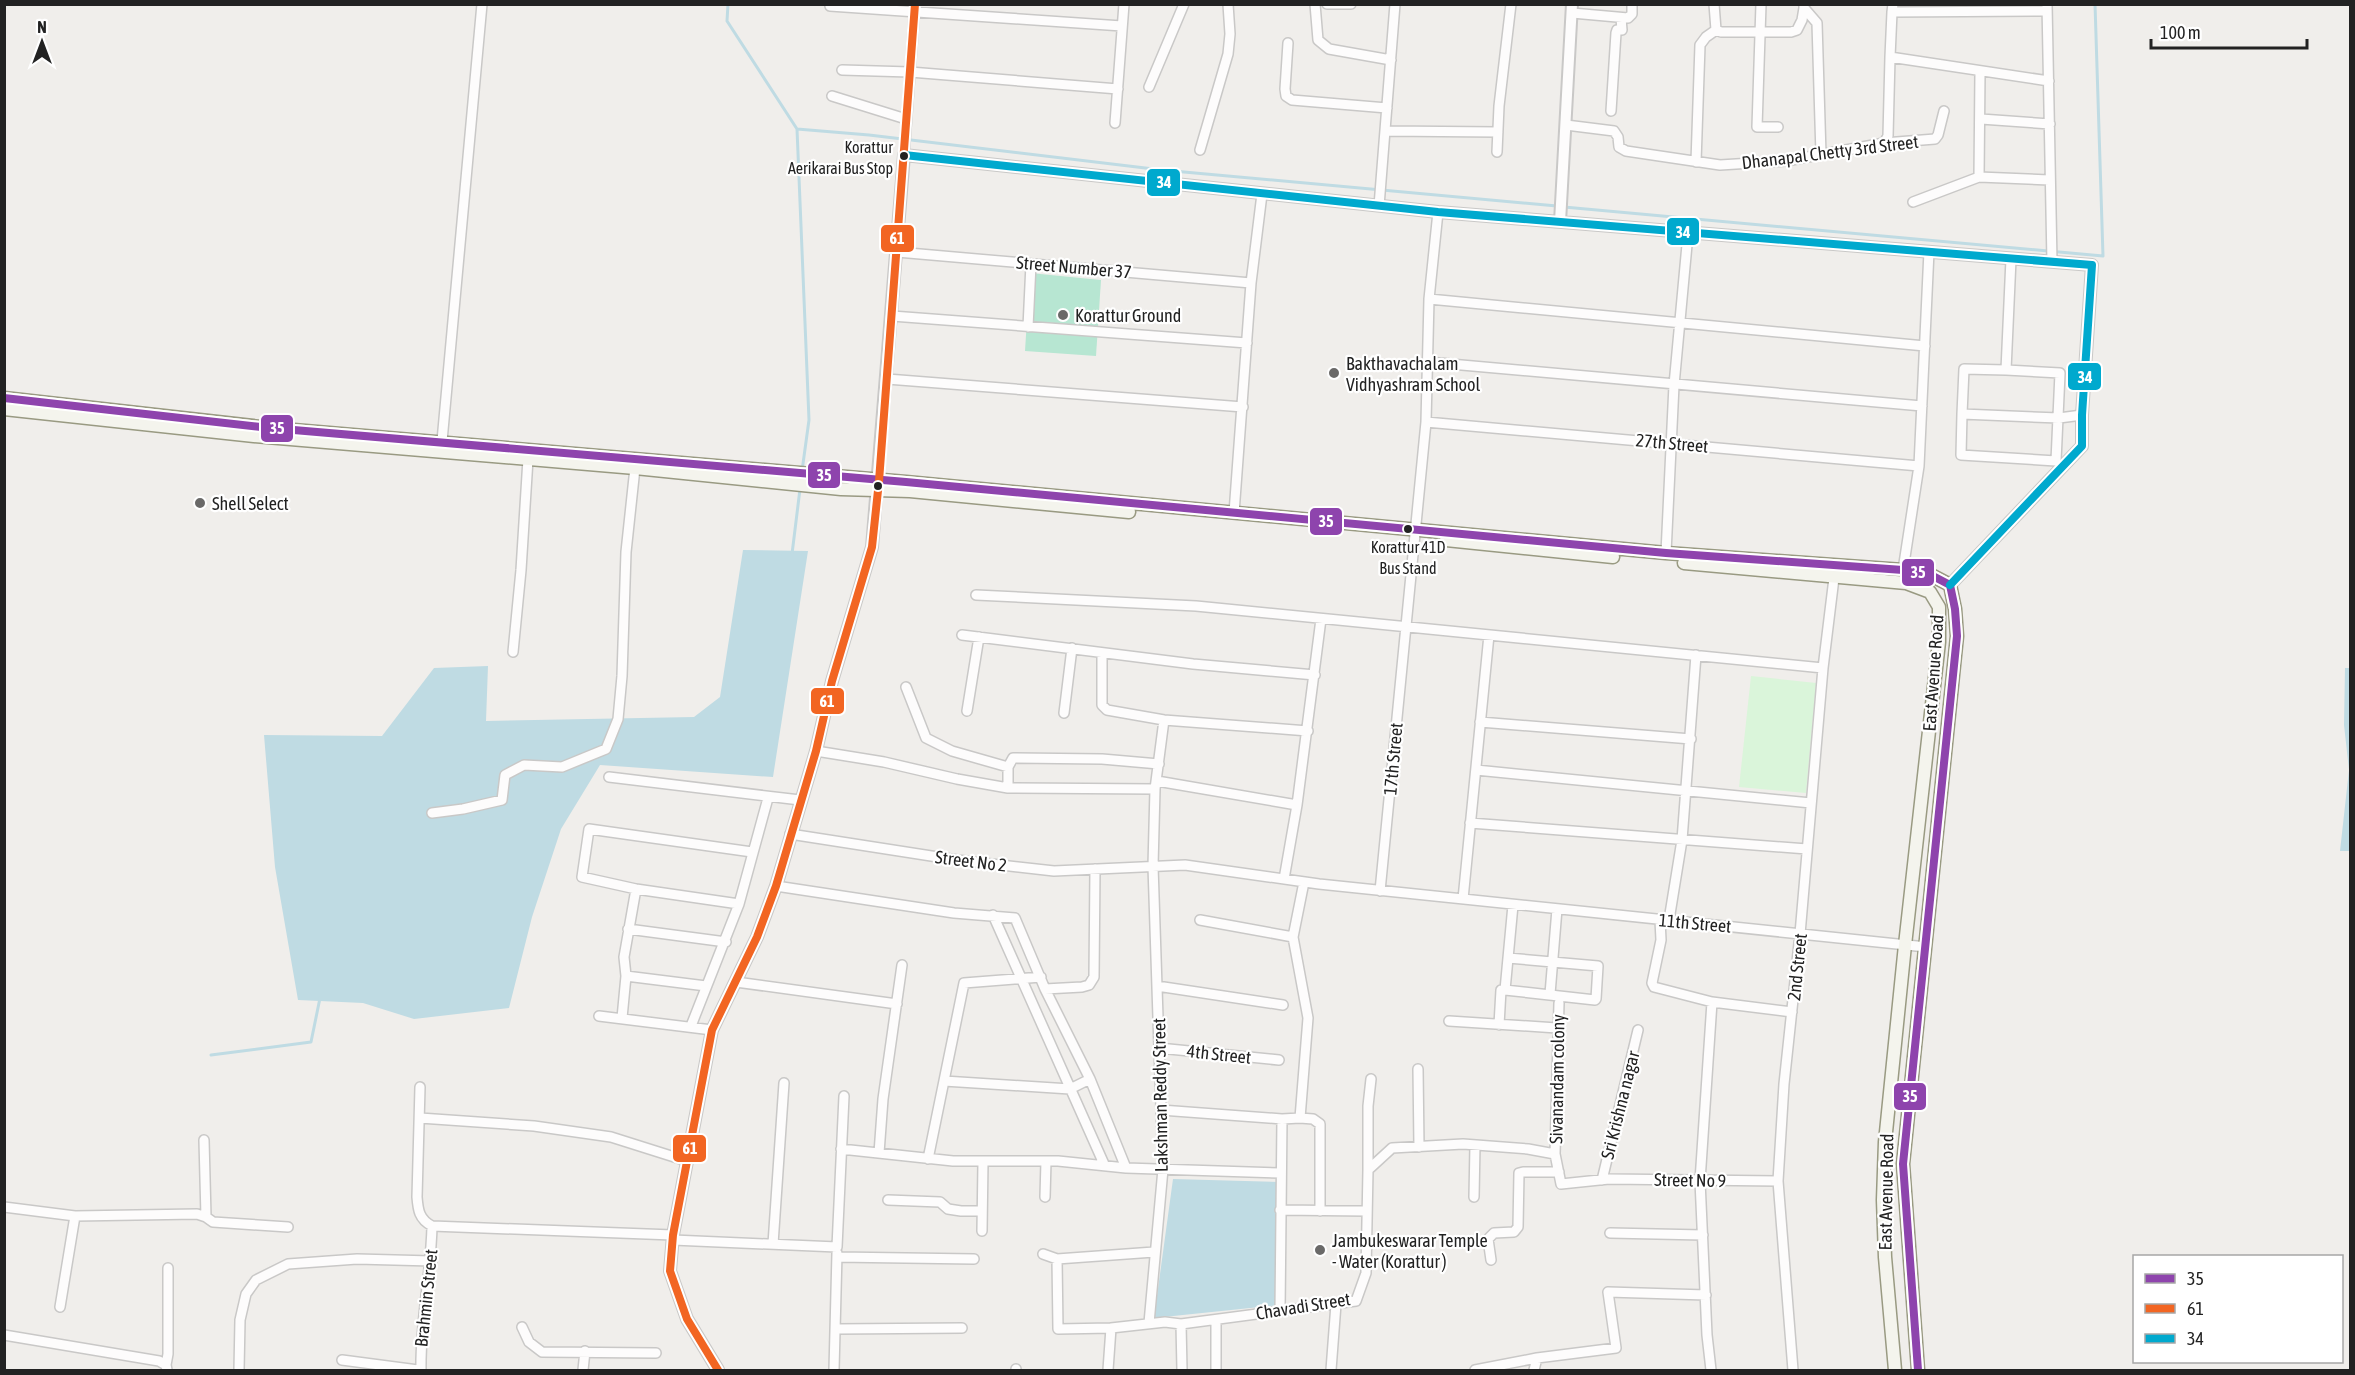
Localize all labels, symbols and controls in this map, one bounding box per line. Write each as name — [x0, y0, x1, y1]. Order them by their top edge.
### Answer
north arrow — [12, 12, 72, 72]
scale bar — [2151, 12, 2307, 50]
text: N — [37, 18, 47, 36]
text: 100 m — [2160, 22, 2201, 43]
street label: Dhanapal Chetty 3rd Street — [1740, 131, 1920, 173]
place label: Korattur Aerikarai Bus Stop — [788, 138, 893, 178]
marker: Korattur Aerikarai Bus Stop — [898, 150, 910, 162]
line badge: 34 — [1146, 168, 1181, 197]
text: 34 — [1156, 173, 1172, 191]
line badge: 34 — [1666, 217, 1700, 246]
text: 34 — [1675, 223, 1691, 241]
line badge: 61 — [880, 224, 915, 253]
text: 61 — [889, 229, 905, 247]
street label: Street Number 37 — [1015, 252, 1133, 282]
place label: Korattur Ground — [1075, 305, 1181, 326]
marker: Korattur Ground — [1056, 308, 1070, 322]
place label: Bakthavachalam Vidhyashram School — [1346, 353, 1481, 395]
line badge: 34 — [2067, 362, 2102, 391]
marker: Bakthavachalam Vidhyashram School — [1327, 366, 1341, 380]
text: 34 — [2077, 368, 2093, 386]
line badge: 35 — [260, 414, 294, 443]
text: 35 — [269, 419, 285, 437]
street label: 27th Street — [1635, 429, 1709, 457]
line badge: 35 — [807, 461, 841, 489]
text: 35 — [816, 466, 832, 484]
unlabelled marker — [872, 480, 884, 492]
place label: Shell Select — [212, 493, 289, 514]
marker: Shell Select — [193, 496, 207, 510]
line badge: 35 — [1309, 507, 1343, 536]
text: 35 — [1318, 512, 1334, 530]
marker: Korattur 41D Bus Stand — [1402, 523, 1414, 535]
place label: Korattur 41D Bus Stand — [1371, 538, 1445, 577]
line badge: 35 — [1901, 558, 1935, 587]
text: 35 — [1910, 563, 1926, 581]
street label: East Avenue Road — [1918, 614, 1948, 732]
line badge: 61 — [810, 687, 845, 715]
text: 61 — [819, 692, 835, 710]
street label: 17th Street — [1379, 722, 1407, 796]
street label: Street No 2 — [934, 846, 1008, 876]
street label: 11th Street — [1658, 909, 1732, 937]
street label: 2nd Street — [1783, 932, 1811, 1002]
street label: Sivanandam colony — [1545, 1014, 1569, 1144]
street label: Lakshman Reddy Street — [1148, 1018, 1172, 1172]
street label: 4th Street — [1186, 1040, 1252, 1068]
street label: Sri Krishna nagar — [1596, 1048, 1644, 1161]
line badge: 35 — [1893, 1082, 1927, 1111]
text: 35 — [1902, 1087, 1918, 1105]
street label: East Avenue Road — [1874, 1133, 1898, 1251]
line badge: 61 — [672, 1134, 707, 1163]
text: 61 — [682, 1139, 698, 1157]
street label: Street No 9 — [1654, 1169, 1726, 1191]
place label: Jambukeswarar Temple - Water (Korattur ) — [1332, 1230, 1488, 1272]
marker: Jambukeswarar Temple - Water (Korattur ) — [1313, 1243, 1327, 1257]
street label: Brahmin Street — [410, 1248, 442, 1348]
legend — [2133, 1255, 2343, 1363]
text: 35 — [2187, 1268, 2204, 1289]
street label: Chavadi Street — [1254, 1288, 1352, 1324]
text: 61 — [2187, 1298, 2204, 1319]
text: 34 — [2187, 1328, 2204, 1349]

